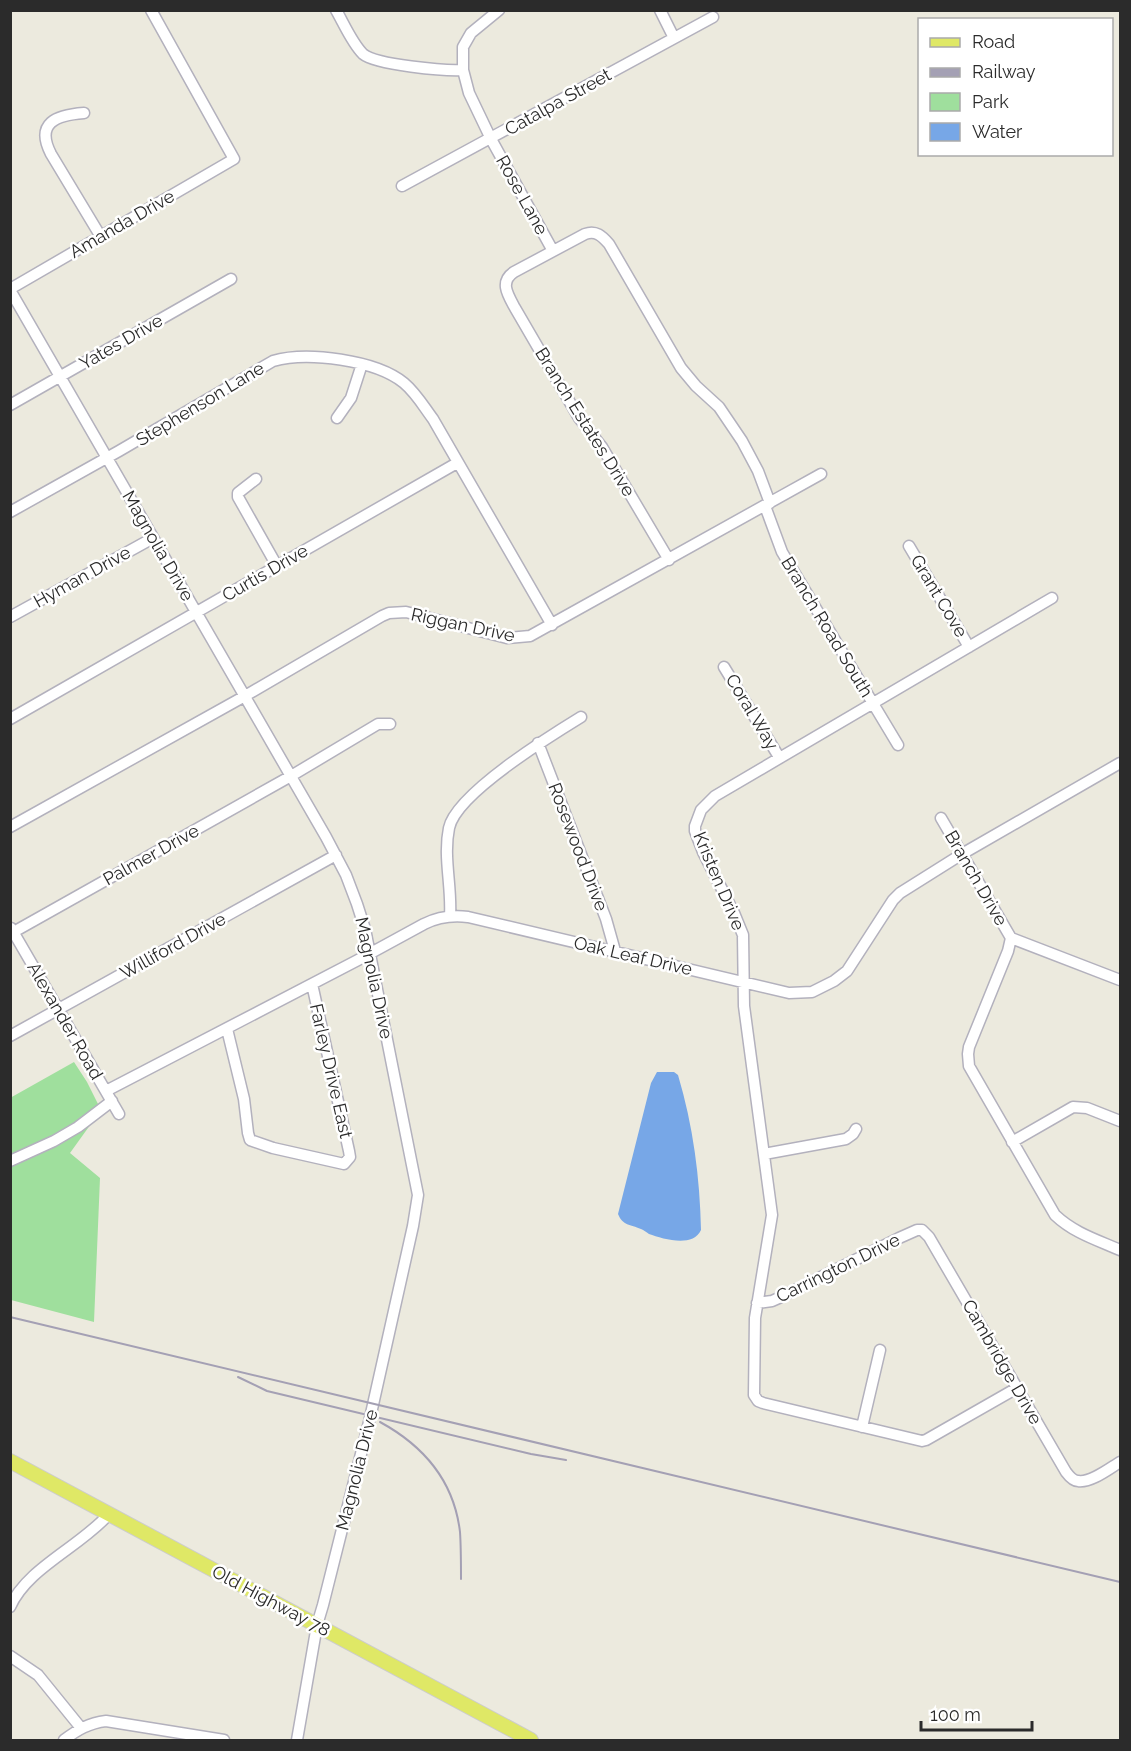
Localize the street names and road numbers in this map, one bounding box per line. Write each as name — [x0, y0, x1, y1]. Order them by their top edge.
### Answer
street label: Catalpa Street — [501, 64, 615, 139]
street label: Rose Lane — [492, 151, 553, 238]
street label: Amanda Drive — [66, 185, 178, 262]
street label: Yates Drive — [75, 309, 166, 374]
street label: Branch Estates Drive — [531, 343, 640, 500]
street label: Stephenson Lane — [132, 357, 268, 450]
street label: Magnolia Drive — [118, 487, 199, 605]
street label: Curtis Drive — [218, 539, 312, 606]
street label: Hyman Drive — [30, 541, 134, 612]
street label: Grant Cove — [907, 551, 972, 641]
street label: Branch Road South — [777, 553, 878, 701]
street label: Riggan Drive — [409, 603, 517, 646]
street label: Coral Way — [722, 670, 783, 754]
street label: Rosewood Drive — [544, 780, 613, 914]
street label: Palmer Drive — [99, 819, 203, 890]
street label: Branch Drive — [941, 826, 1012, 929]
street label: Kristen Drive — [689, 828, 750, 934]
street label: Williford Drive — [116, 908, 230, 983]
street label: Magnolia Drive — [351, 915, 398, 1041]
street label: Oak Leaf Drive — [572, 932, 695, 979]
street label: Alexander Road — [23, 958, 108, 1083]
street label: Farley Drive East — [306, 1001, 357, 1140]
street label: Carrington Drive — [773, 1228, 903, 1307]
street label: Cambridge Drive — [958, 1296, 1047, 1428]
street label: Magnolia Drive — [331, 1407, 382, 1533]
street label: Old Highway 78 — [209, 1561, 334, 1641]

